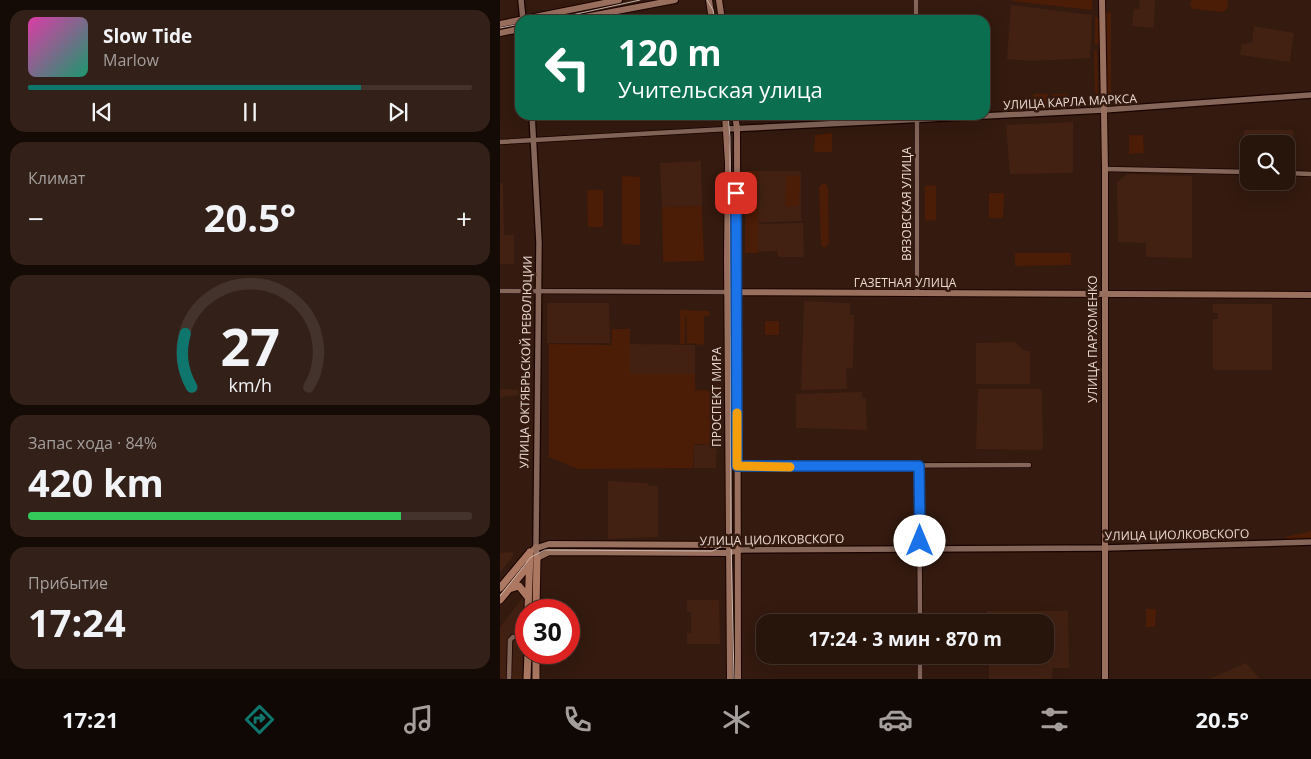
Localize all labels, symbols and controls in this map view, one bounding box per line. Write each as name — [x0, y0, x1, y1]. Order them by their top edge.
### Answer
text: Slow Tide — [103, 23, 192, 49]
text: 120 m — [618, 29, 722, 76]
icon: left — [535, 35, 600, 100]
text: Marlow — [103, 49, 159, 71]
text: Учительская улица — [618, 74, 823, 104]
street label: УЛИЦА КАРЛА МАРКСА — [1003, 89, 1138, 113]
icon: previous — [88, 98, 116, 126]
icon: pause — [236, 98, 264, 126]
icon: next — [384, 98, 412, 126]
map controls — [1240, 135, 1295, 190]
button: search — [1240, 135, 1295, 190]
street label: ВЯЗОВСКАЯ УЛИЦА — [898, 147, 915, 261]
text: Климат — [28, 167, 85, 189]
pin — [715, 172, 757, 214]
icon: arrive — [722, 179, 750, 207]
text: 20.5° — [204, 191, 296, 243]
text: − — [28, 199, 44, 237]
text: + — [456, 199, 472, 237]
street label: УЛИЦА ОКТЯБРЬСКОЙ РЕВОЛЮЦИИ — [515, 255, 536, 469]
street label: ГАЗЕТНАЯ УЛИЦА — [854, 274, 957, 291]
street label: УЛИЦА ПАРХОМЕНКО — [1084, 275, 1101, 403]
text: 27 — [220, 310, 280, 381]
street label: ПРОСПЕКТ МИРА — [708, 347, 725, 447]
text: km/h — [228, 373, 272, 397]
text: Запас хода · 84% — [28, 432, 157, 454]
text: 420 km — [28, 456, 164, 508]
position arrow — [893, 514, 945, 566]
street label: УЛИЦА ЦИОЛКОВСКОГО — [1105, 525, 1249, 544]
street label: УЛИЦА ЦИОЛКОВСКОГО — [700, 530, 844, 549]
text: Прибытие — [28, 572, 108, 594]
text: 17:24 — [28, 596, 126, 648]
speed limit sign: 30 — [515, 599, 580, 664]
text: 17:24 · 3 мин · 870 m — [808, 626, 1002, 652]
icon: directions — [242, 702, 277, 737]
icon: music — [401, 702, 436, 737]
icon: phone — [560, 702, 595, 737]
icon: climate — [719, 702, 754, 737]
icon: car — [878, 702, 913, 737]
icon: filters — [1037, 702, 1072, 737]
text: 17:21 — [62, 704, 119, 734]
text: 20.5° — [1196, 704, 1249, 734]

